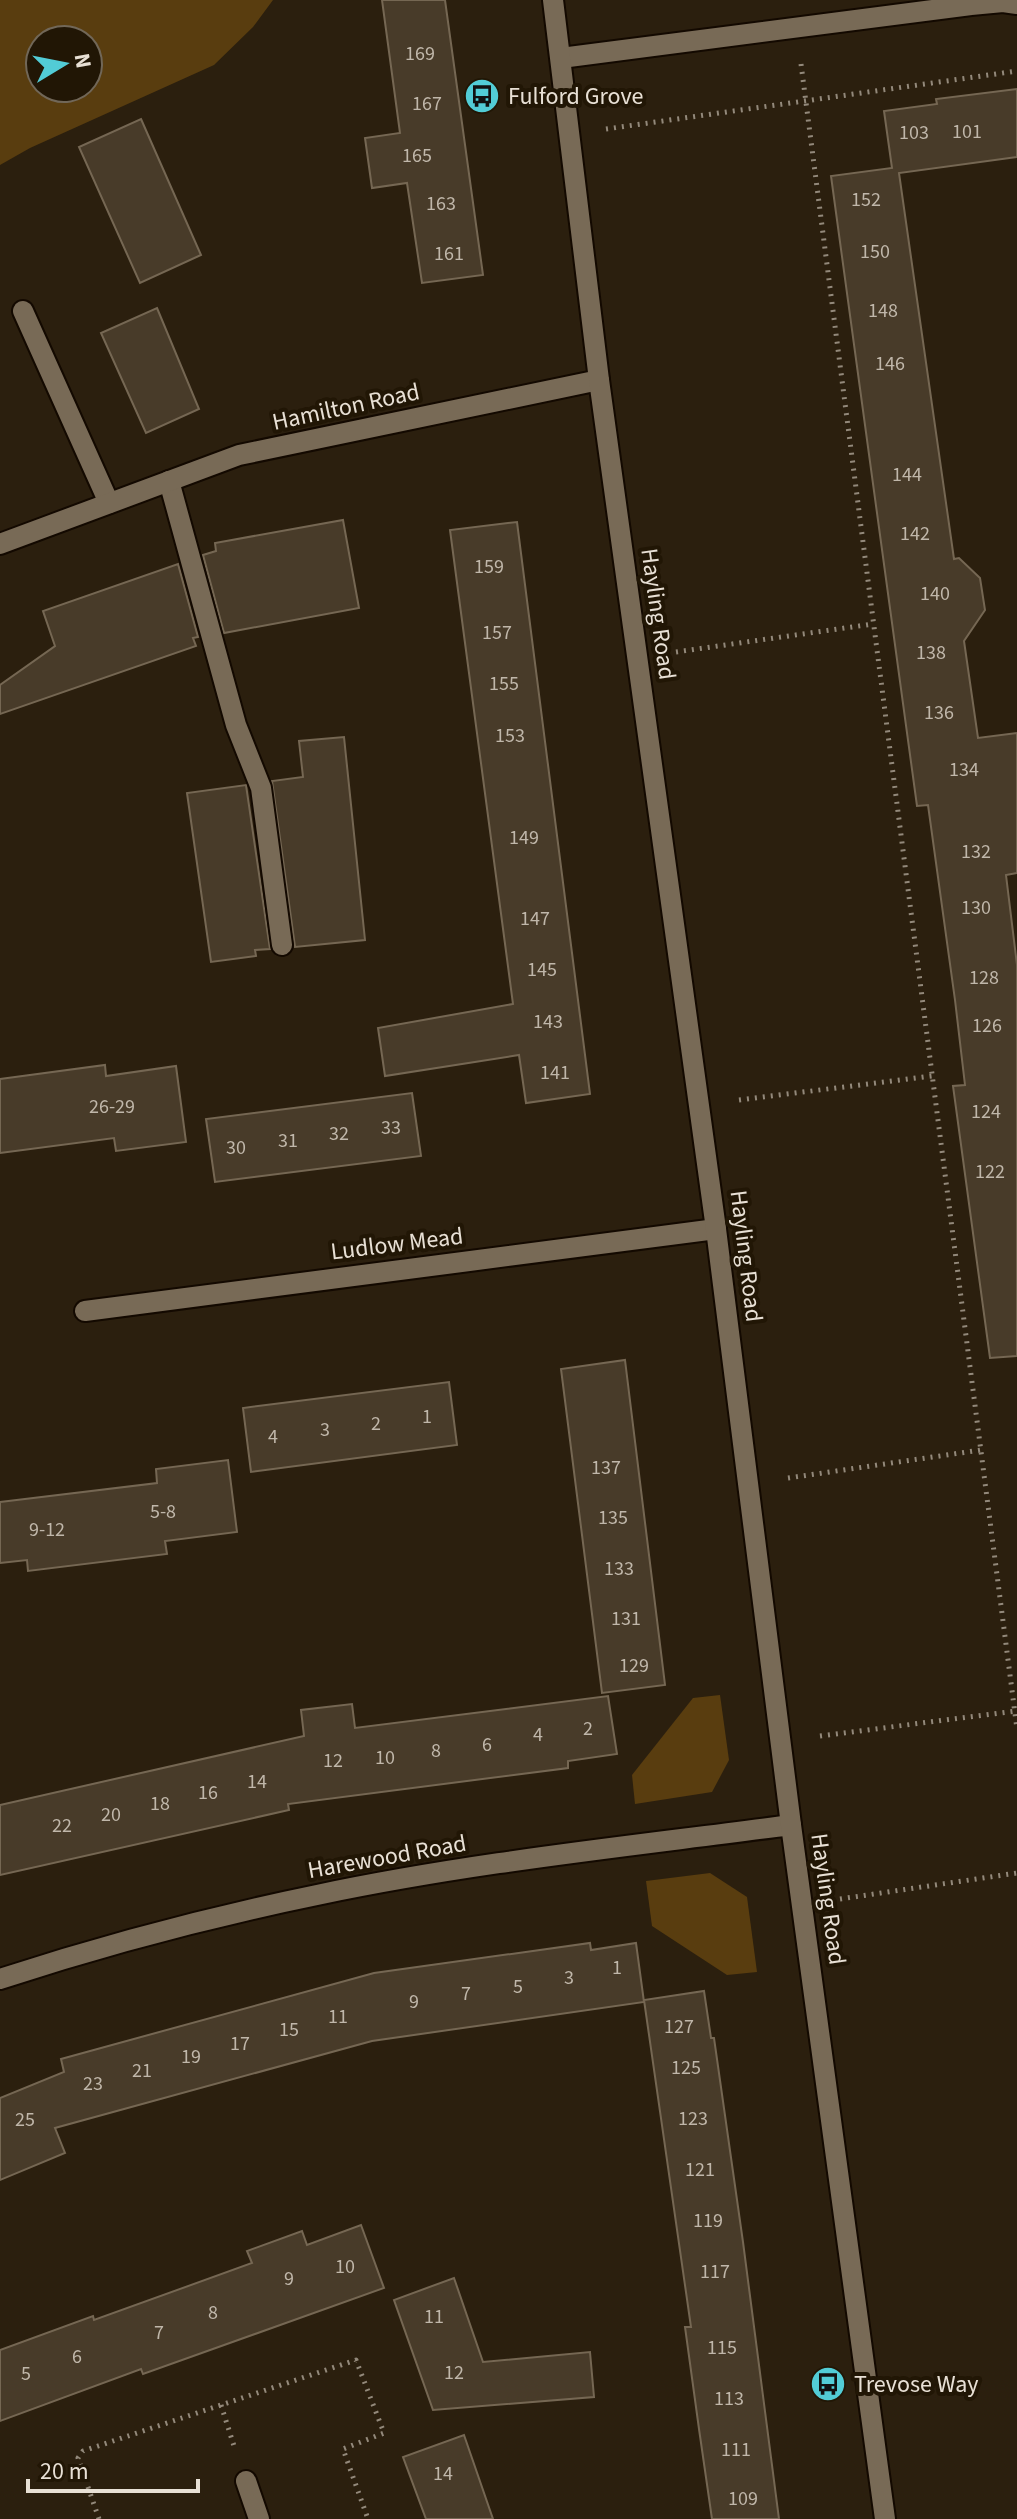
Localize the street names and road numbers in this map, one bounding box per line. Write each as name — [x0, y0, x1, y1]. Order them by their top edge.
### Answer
street label: Hamilton Road — [269, 374, 423, 440]
street label: Hayling Road — [631, 546, 685, 682]
street label: Hayling Road — [721, 1188, 771, 1324]
street label: Ludlow Mead — [329, 1219, 465, 1269]
street label: Harewood Road — [305, 1826, 469, 1888]
street label: Hayling Road — [801, 1831, 855, 1967]

